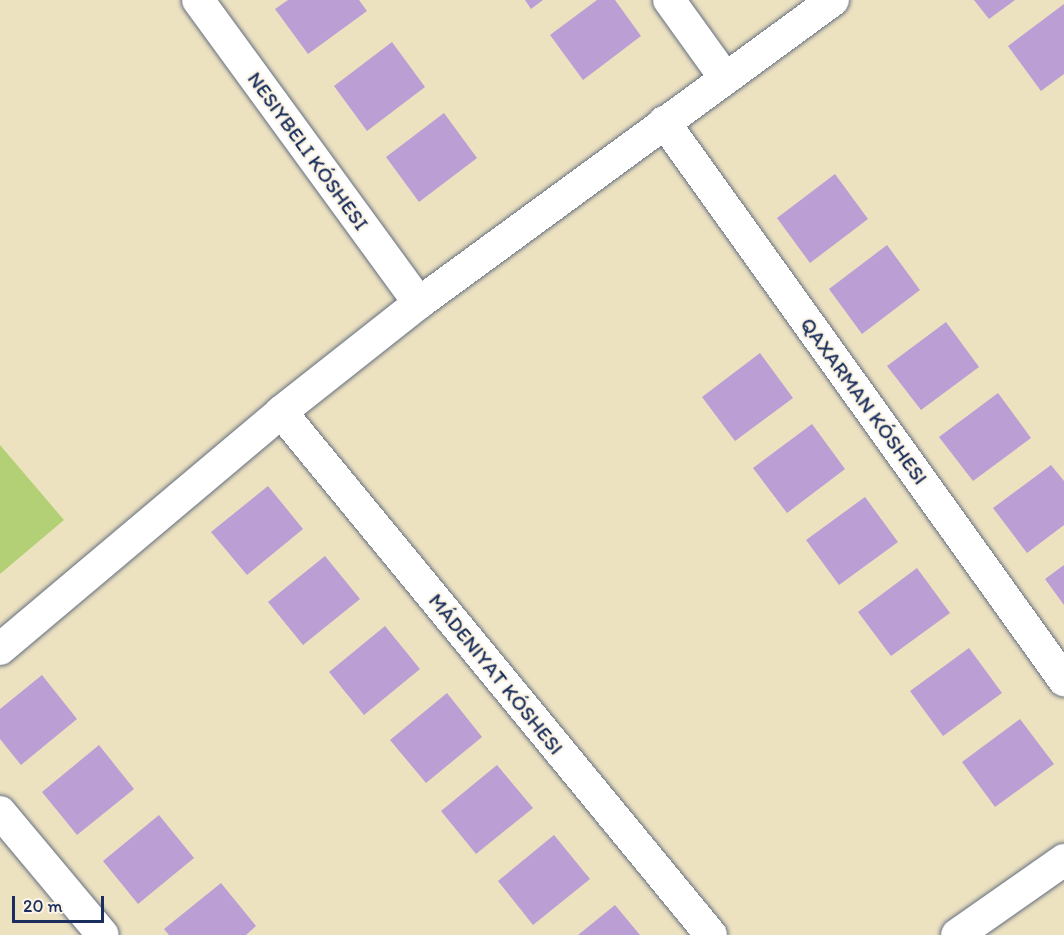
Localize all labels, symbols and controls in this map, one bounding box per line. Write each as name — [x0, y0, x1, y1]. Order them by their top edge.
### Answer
street label: NESIYBELI KÓSHESI — [243, 68, 373, 234]
street label: QAXARMAN KÓSHESI — [795, 313, 933, 489]
street label: MÁDENIYAT KÓSHESI — [423, 588, 569, 760]
scale bar — [15, 884, 106, 922]
text: 20 m — [23, 895, 63, 917]

